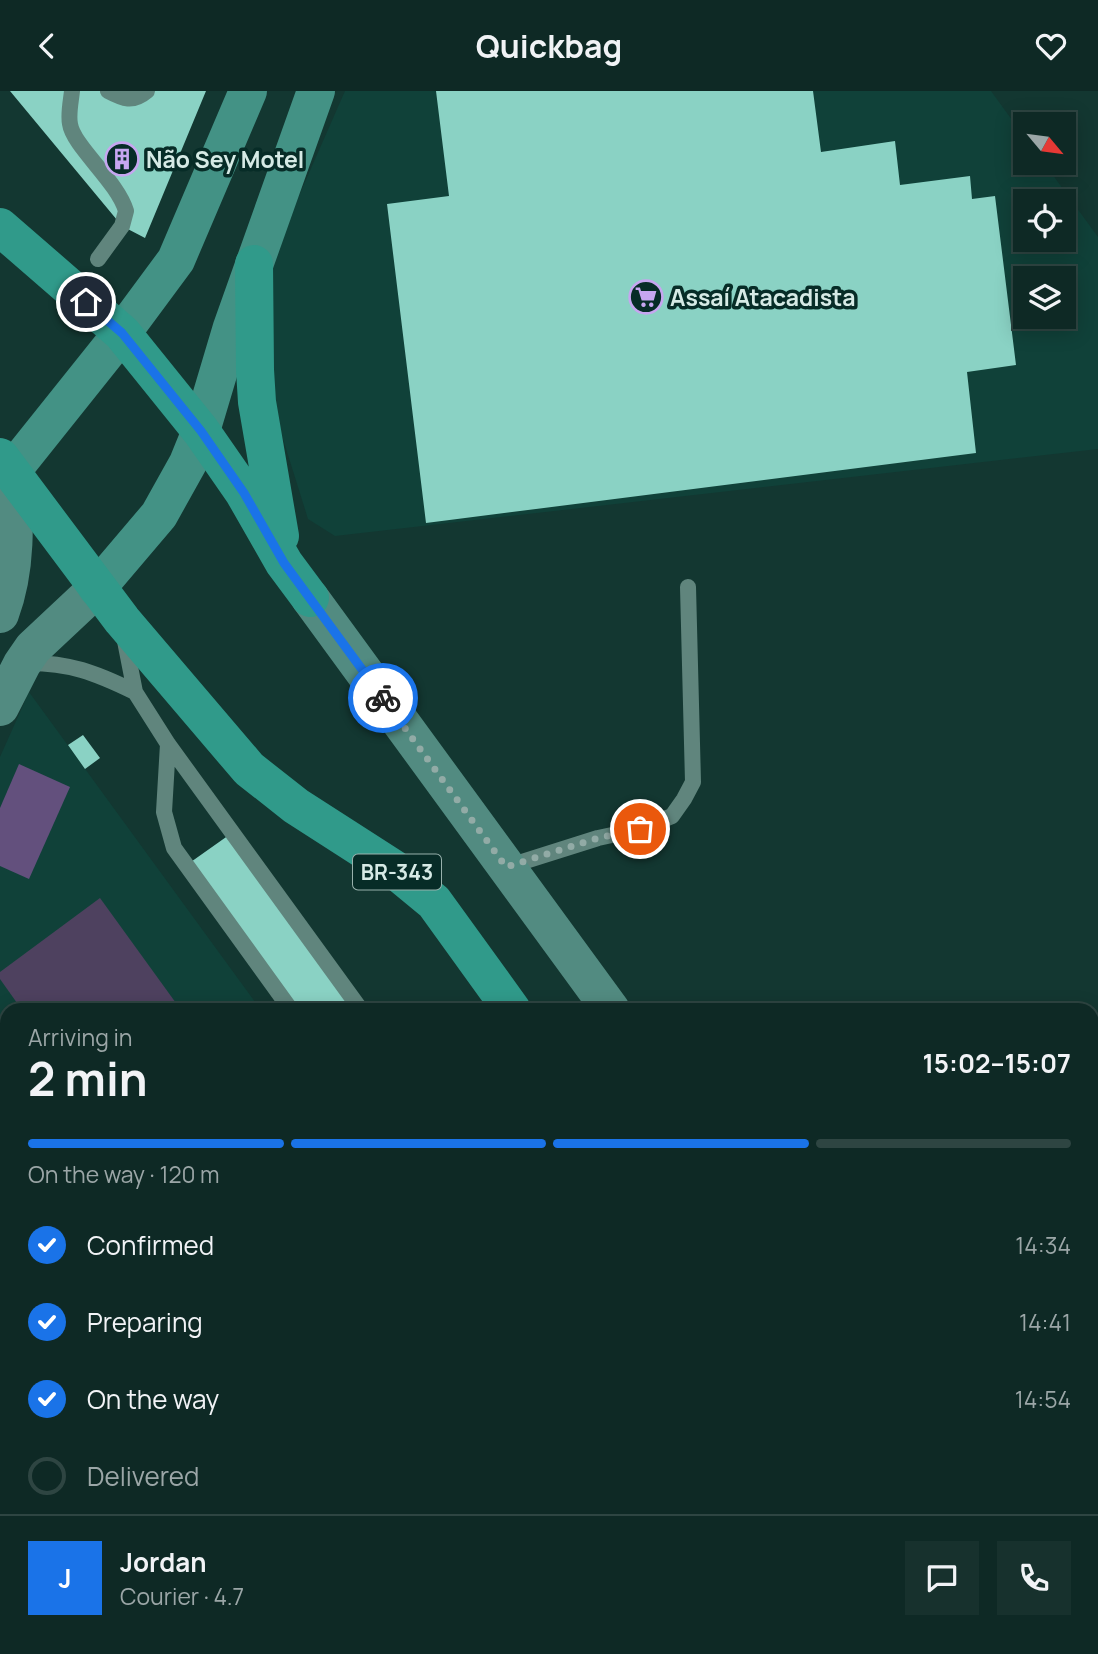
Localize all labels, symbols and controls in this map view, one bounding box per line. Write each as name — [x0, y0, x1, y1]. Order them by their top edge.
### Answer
text: Quickbag — [476, 24, 622, 68]
icon: back — [28, 27, 66, 65]
icon: heart — [1032, 27, 1070, 65]
north arrow — [1013, 112, 1076, 175]
map controls — [1013, 112, 1076, 329]
building icon: Não Sey Motel — [103, 140, 141, 178]
place label: Não Sey Motel — [146, 143, 304, 175]
button: locate — [1013, 189, 1076, 252]
button: layers — [1013, 266, 1076, 329]
pin — [56, 272, 116, 332]
supermarket icon: Assaí Atacadista — [627, 278, 665, 316]
place label: Assaí Atacadista — [670, 281, 855, 313]
icon: home — [67, 283, 105, 321]
courier — [348, 663, 418, 733]
icon: bike — [364, 679, 402, 717]
pin — [610, 799, 670, 859]
icon: bag — [621, 810, 659, 848]
road number: BR-343 — [353, 855, 441, 889]
text: Arriving in — [28, 1021, 133, 1053]
text: 15:02–15:07 — [922, 1045, 1071, 1081]
text: 2 min — [28, 1047, 148, 1110]
text: On the way · 120 m — [28, 1158, 220, 1190]
icon: check — [28, 1226, 66, 1264]
text: Confirmed — [87, 1227, 214, 1263]
text: 14:34 — [1015, 1229, 1071, 1261]
icon: check — [28, 1303, 66, 1341]
text: Preparing — [87, 1304, 203, 1340]
text: 14:41 — [1019, 1306, 1071, 1338]
icon: check — [28, 1380, 66, 1418]
text: On the way — [87, 1381, 219, 1417]
text: 14:54 — [1015, 1383, 1071, 1415]
text: Delivered — [87, 1458, 199, 1494]
button: chat — [905, 1541, 979, 1615]
button: phone — [997, 1541, 1071, 1615]
text: Jordan — [120, 1544, 206, 1580]
text: J — [58, 1560, 72, 1596]
text: Courier · 4.7 — [120, 1580, 244, 1612]

